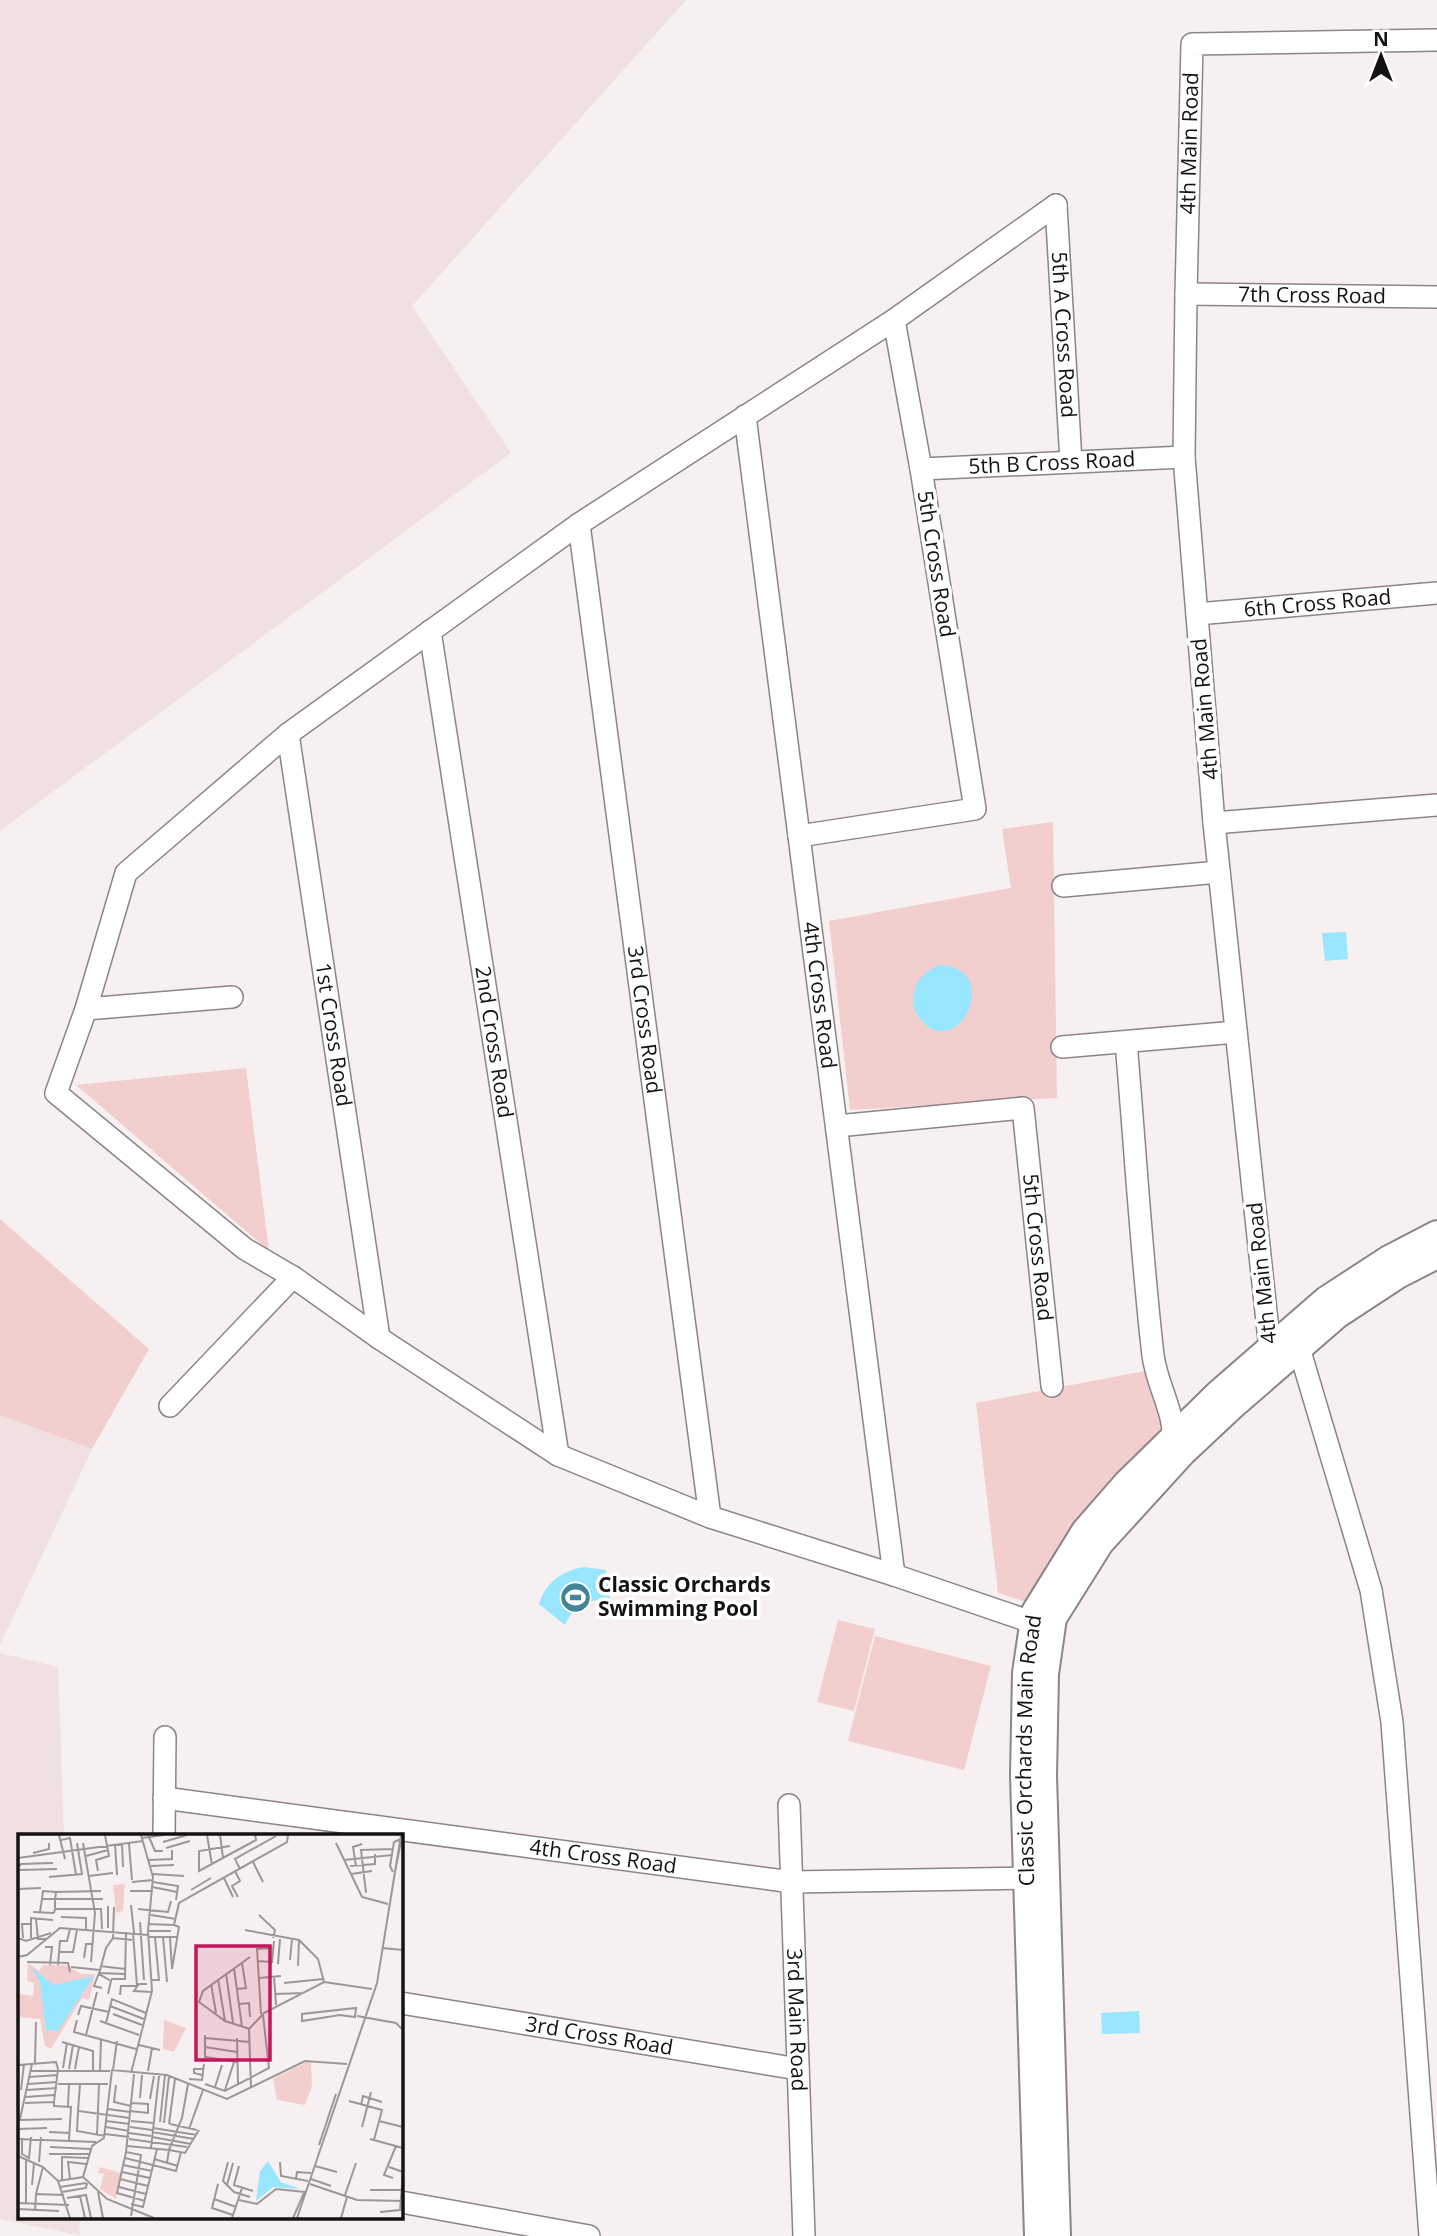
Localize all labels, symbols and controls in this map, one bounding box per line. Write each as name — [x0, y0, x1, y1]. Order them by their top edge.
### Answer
north arrow — [1346, 21, 1416, 91]
text: N — [1373, 26, 1389, 52]
street label: 4th Main Road — [1173, 72, 1204, 215]
street label: 5th A Cross Road — [1046, 251, 1083, 419]
street label: 7th Cross Road — [1238, 280, 1386, 309]
street label: 5th B Cross Road — [968, 444, 1136, 480]
street label: 5th Cross Road — [912, 489, 962, 639]
street label: 6th Cross Road — [1243, 582, 1392, 623]
street label: 4th Main Road — [1184, 637, 1224, 781]
street label: 4th Cross Road — [797, 920, 844, 1070]
street label: 3rd Cross Road — [622, 944, 669, 1095]
street label: 1st Cross Road — [310, 961, 359, 1108]
street label: 2nd Cross Road — [469, 964, 520, 1120]
street label: 5th Cross Road — [1017, 1172, 1060, 1322]
street label: 4th Main Road — [1240, 1201, 1282, 1345]
place label: Classic Orchards Swimming Pool — [598, 1570, 771, 1622]
sports icon: Classic Orchards Swimming Pool — [558, 1580, 592, 1614]
street label: Classic Orchards Main Road — [1009, 1613, 1047, 1887]
street label: 4th Cross Road — [528, 1832, 678, 1879]
inset map — [18, 1834, 402, 2218]
street label: 3rd Main Road — [781, 1948, 814, 2092]
street label: 3rd Cross Road — [524, 2009, 675, 2061]

